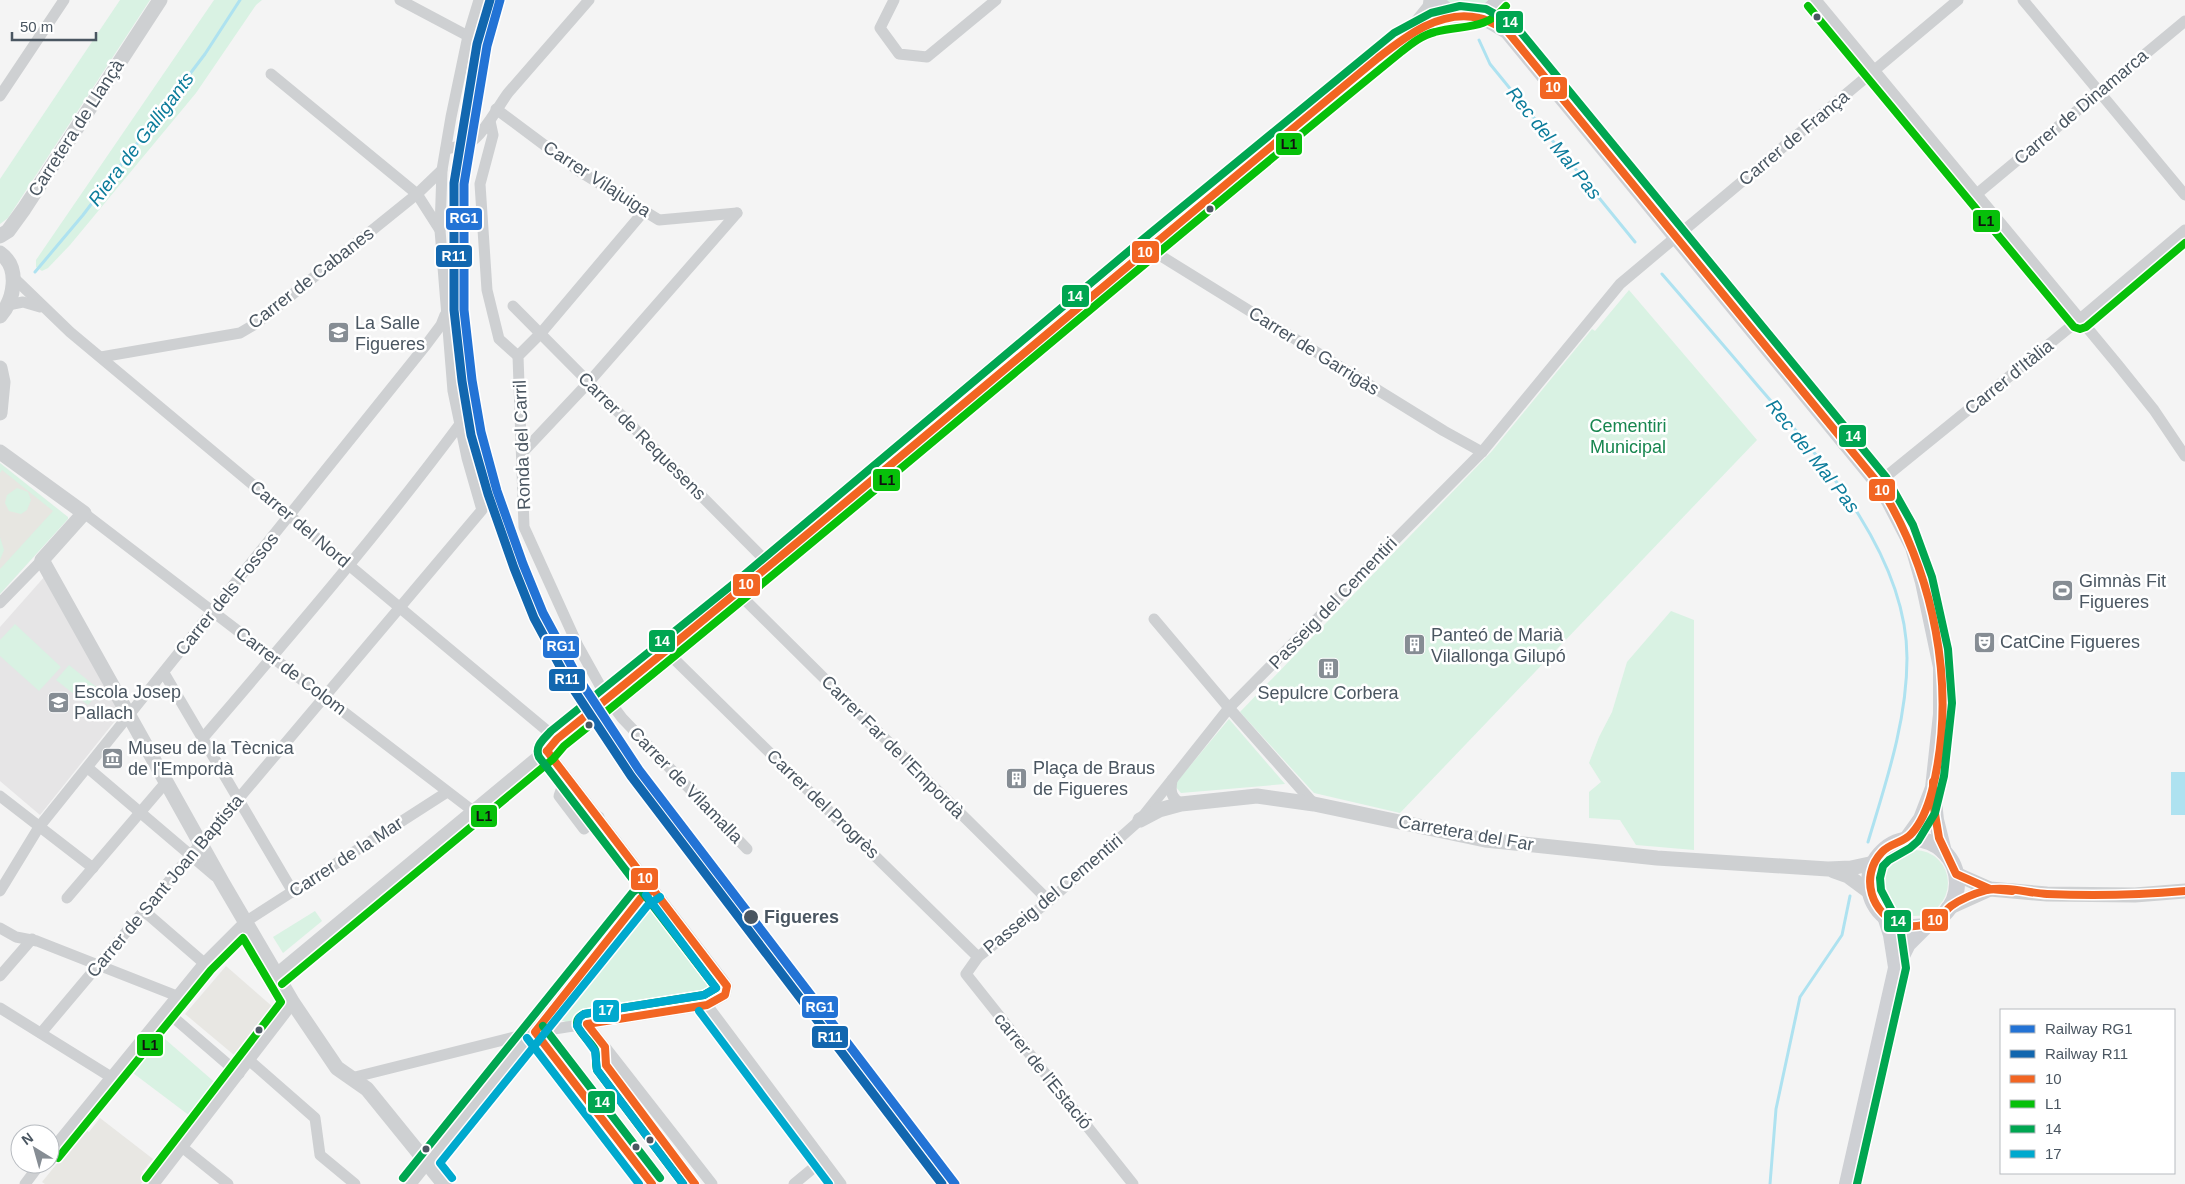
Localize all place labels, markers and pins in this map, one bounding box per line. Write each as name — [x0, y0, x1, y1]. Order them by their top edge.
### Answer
unlabelled marker — [1812, 12, 1822, 22]
unlabelled marker — [1205, 204, 1215, 214]
place label: La Salle Figueres — [355, 313, 425, 354]
school or university icon: La Salle Figueres — [327, 321, 351, 345]
place label: Gimnàs Fit Figueres — [2079, 571, 2166, 612]
sports icon: Gimnàs Fit Figueres — [2051, 579, 2075, 603]
place label: Panteó de Marià Vilallonga Gilupó — [1431, 625, 1566, 666]
theatre icon: CatCine Figueres — [1972, 630, 1996, 654]
place label: CatCine Figueres — [2000, 632, 2140, 652]
building icon: Panteó de Marià Vilallonga Gilupó — [1403, 633, 1427, 657]
building icon: Sepulcre Corbera — [1316, 656, 1340, 680]
place label: Escola Josep Pallach — [74, 682, 181, 723]
place label: Sepulcre Corbera — [1257, 683, 1400, 703]
school or university icon: Escola Josep Pallach — [46, 690, 70, 714]
unlabelled marker — [584, 720, 594, 730]
place label: Museu de la Tècnica de l'Empordà — [128, 738, 295, 779]
museum icon: Museu de la Tècnica de l'Empordà — [100, 746, 124, 770]
place label: Plaça de Braus de Figueres — [1033, 758, 1155, 799]
building icon: Plaça de Braus de Figueres — [1005, 766, 1029, 790]
place label: Figueres — [764, 907, 839, 927]
marker: Figueres — [742, 908, 760, 926]
unlabelled marker — [254, 1025, 264, 1035]
unlabelled marker — [645, 1135, 655, 1145]
unlabelled marker — [631, 1142, 641, 1152]
unlabelled marker — [421, 1144, 431, 1154]

